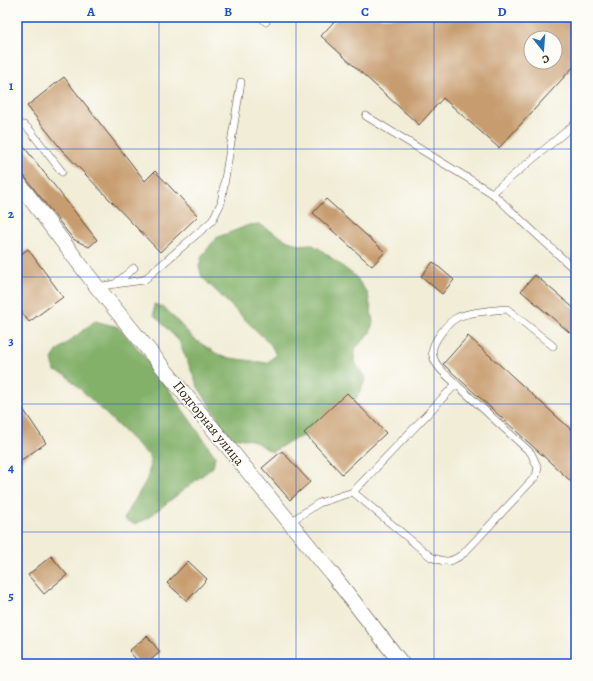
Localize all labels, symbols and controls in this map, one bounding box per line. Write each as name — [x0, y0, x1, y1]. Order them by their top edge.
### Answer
text: A — [86, 3, 96, 20]
text: B — [224, 3, 232, 20]
text: C — [361, 3, 369, 20]
text: D — [497, 3, 507, 20]
north arrow — [523, 30, 563, 70]
text: С — [540, 51, 551, 67]
text: 1 — [9, 77, 14, 94]
text: 2 — [8, 205, 15, 222]
text: 3 — [8, 332, 14, 349]
street label: Подгорная улица — [169, 377, 249, 470]
text: 4 — [8, 459, 14, 476]
text: 5 — [8, 587, 14, 604]

